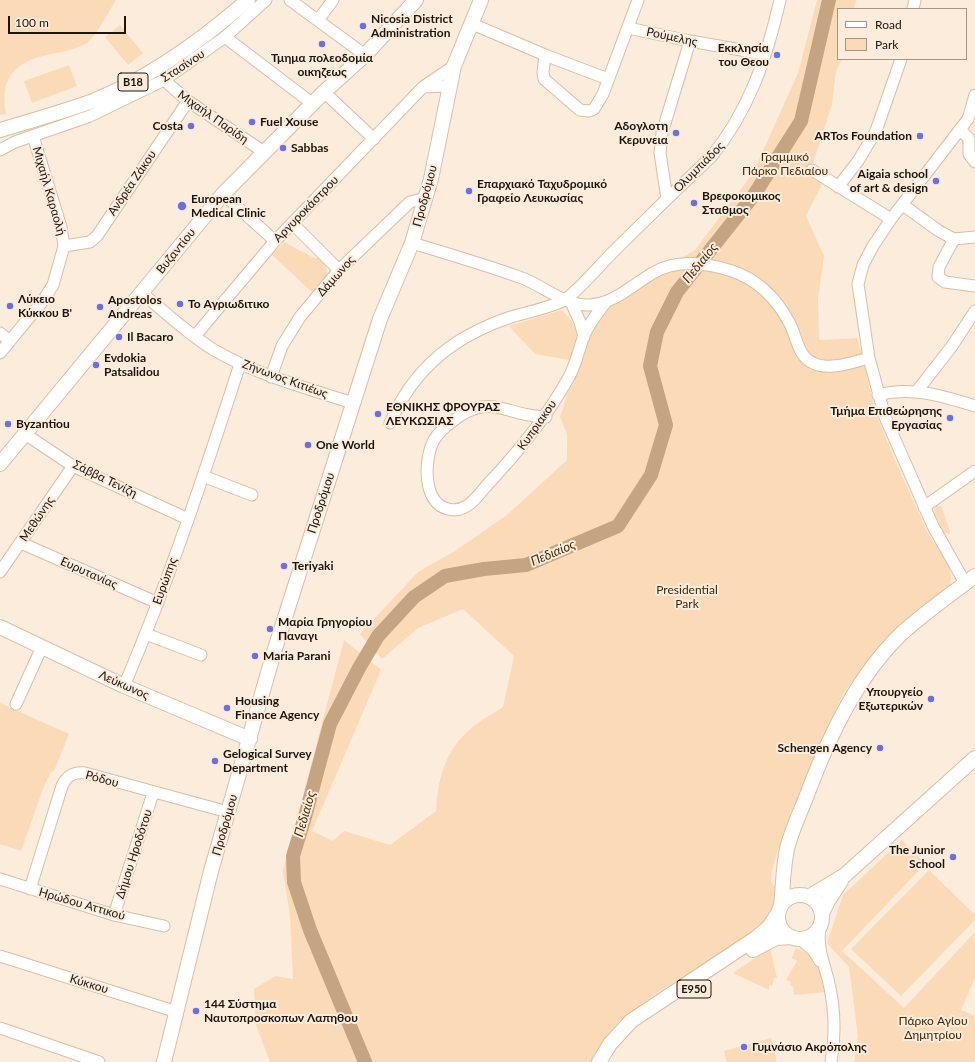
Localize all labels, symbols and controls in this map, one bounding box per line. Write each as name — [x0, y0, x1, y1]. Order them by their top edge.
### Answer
scale bar — [10, 8, 128, 34]
legend — [837, 8, 967, 60]
place label: Nicosia District Administration — [371, 12, 453, 40]
text: 100 m — [15, 15, 49, 30]
text: Road — [875, 17, 902, 32]
marker: Nicosia District Administration — [358, 21, 368, 31]
street label: Ρούμελης — [645, 25, 699, 49]
text: Park — [875, 37, 898, 52]
marker: Τμημα πολεοδομία οικηζεως — [317, 39, 327, 49]
place label: Εκκλησία του Θεου — [718, 41, 769, 69]
street label: Στασίνου — [159, 47, 207, 85]
marker: Εκκλησία του Θεου — [772, 50, 782, 60]
place label: Τμημα πολεοδομία οικηζεως — [271, 51, 373, 79]
road number: B18 — [118, 73, 148, 91]
street label: Μιχαήλ Παρίδη — [175, 87, 251, 147]
place label: Fuel Xouse — [260, 115, 318, 129]
marker: Fuel Xouse — [247, 117, 257, 127]
place label: Costa — [152, 119, 183, 133]
place label: Αδογλοτη Κερυνεια — [614, 119, 668, 147]
marker: Costa — [186, 121, 196, 131]
marker: Αδογλοτη Κερυνεια — [671, 128, 681, 138]
place label: ARTos Foundation — [814, 129, 912, 143]
marker: ARTos Foundation — [915, 131, 925, 141]
street label: Ολυμπιάδος — [671, 139, 727, 195]
place label: Sabbas — [291, 141, 329, 155]
marker: Sabbas — [278, 143, 288, 153]
street label: Μιχαήλ Καραολή — [29, 145, 69, 237]
street label: Ανδρέα Ζάκου — [105, 148, 159, 218]
park label: Γραμμικό Πάρκο Πεδιαίου — [742, 150, 828, 178]
street label: Προδρόμου — [410, 164, 440, 228]
place label: Aigaia school of art & design — [850, 167, 928, 195]
street label: Αργυροκάστρου — [271, 173, 341, 245]
marker: Aigaia school of art & design — [931, 176, 941, 186]
place label: Επαρχιακό Ταχυδρομικό Γραφείο Λευκωσίας — [477, 177, 607, 205]
marker: Επαρχιακό Ταχυδρομικό Γραφείο Λευκωσίας — [464, 186, 474, 196]
place label: Βρεφοκομικος Σταθμος — [702, 189, 780, 217]
place label: European Medical Clinic — [191, 192, 266, 220]
marker: Βρεφοκομικος Σταθμος — [689, 198, 699, 208]
marker: European Medical Clinic — [176, 200, 188, 212]
street label: Βυζαντίου — [153, 225, 199, 277]
water label: Πεδιαίος — [679, 240, 721, 286]
street label: Δάμωνος — [314, 253, 358, 299]
place label: Λύκειο Κύκκου Β' — [18, 292, 72, 320]
place label: Apostolos Andreas — [108, 293, 162, 321]
place label: Το Αγριωδιτικο — [188, 297, 269, 311]
marker: Το Αγριωδιτικο — [175, 299, 185, 309]
marker: Λύκειο Κύκκου Β' — [5, 301, 15, 311]
marker: Apostolos Andreas — [95, 302, 105, 312]
place label: Il Bacaro — [127, 330, 173, 344]
marker: Il Bacaro — [114, 332, 124, 342]
place label: Evdokia Patsalidou — [104, 351, 160, 379]
street label: Ζήνωνος Κιτιέως — [240, 357, 330, 401]
marker: Evdokia Patsalidou — [91, 360, 101, 370]
street label: Κυπριακου — [515, 397, 559, 453]
place label: ΕΘΝΙΚΗΣ ΦΡΟΥΡΑΣ ΛΕΥΚΩΣΙΑΣ — [386, 400, 500, 428]
place label: Τμήμα Επιθεώρησης Εργασίας — [830, 404, 942, 432]
marker: ΕΘΝΙΚΗΣ ΦΡΟΥΡΑΣ ΛΕΥΚΩΣΙΑΣ — [373, 409, 383, 419]
marker: Τμήμα Επιθεώρησης Εργασίας — [945, 413, 955, 423]
place label: Byzantiou — [16, 417, 70, 431]
marker: Byzantiou — [3, 419, 13, 429]
place label: One World — [316, 438, 375, 452]
marker: One World — [303, 440, 313, 450]
street label: Σάββα Τενίζη — [71, 457, 139, 501]
street label: Προδρόμου — [304, 471, 338, 535]
street label: Μεθώνης — [17, 494, 57, 544]
water label: Πεδιαίος — [528, 537, 578, 569]
street label: Ευρυτανίας — [58, 554, 120, 592]
street label: Ευρώπης — [150, 555, 180, 607]
place label: Teriyaki — [292, 559, 333, 573]
marker: Teriyaki — [279, 561, 289, 571]
park label: Presidential Park — [656, 583, 718, 611]
place label: Μαρία Γρηγορίου Παναγι — [278, 615, 372, 643]
marker: Μαρία Γρηγορίου Παναγι — [265, 624, 275, 634]
place label: Maria Parani — [263, 649, 330, 663]
marker: Maria Parani — [250, 651, 260, 661]
street label: Λεύκωνος — [97, 668, 151, 702]
place label: Υπουργείο Εξωτερικών — [859, 685, 923, 713]
place label: Housing Finance Agency — [235, 694, 319, 722]
marker: Υπουργείο Εξωτερικών — [926, 694, 936, 704]
marker: Housing Finance Agency — [222, 703, 232, 713]
place label: Schengen Agency — [778, 741, 872, 755]
marker: Schengen Agency — [875, 743, 885, 753]
place label: Gelogical Survey Department — [223, 747, 311, 775]
marker: Gelogical Survey Department — [210, 756, 220, 766]
street label: Ρόδου — [84, 768, 120, 790]
water label: Πεδιαίος — [291, 789, 319, 839]
street label: Προδρόμου — [209, 793, 241, 857]
street label: Δήμου Ηροδότου — [113, 807, 155, 901]
place label: The Junior School — [889, 843, 945, 871]
marker: The Junior School — [948, 852, 958, 862]
street label: Ηρώδου Αττικού — [37, 885, 127, 923]
street label: Κύκκου — [68, 971, 110, 997]
road number: E950 — [677, 980, 711, 998]
place label: 144 Σύστημα Ναυτοπροσκοπων Λαπηθου — [204, 997, 358, 1025]
marker: 144 Σύστημα Ναυτοπροσκοπων Λαπηθου — [191, 1006, 201, 1016]
park label: Πάρκο Αγίου Δημητρίου — [898, 1014, 968, 1042]
place label: Γυμνάσιο Ακρόπολης — [752, 1040, 867, 1054]
marker: Γυμνάσιο Ακρόπολης — [739, 1042, 749, 1052]

